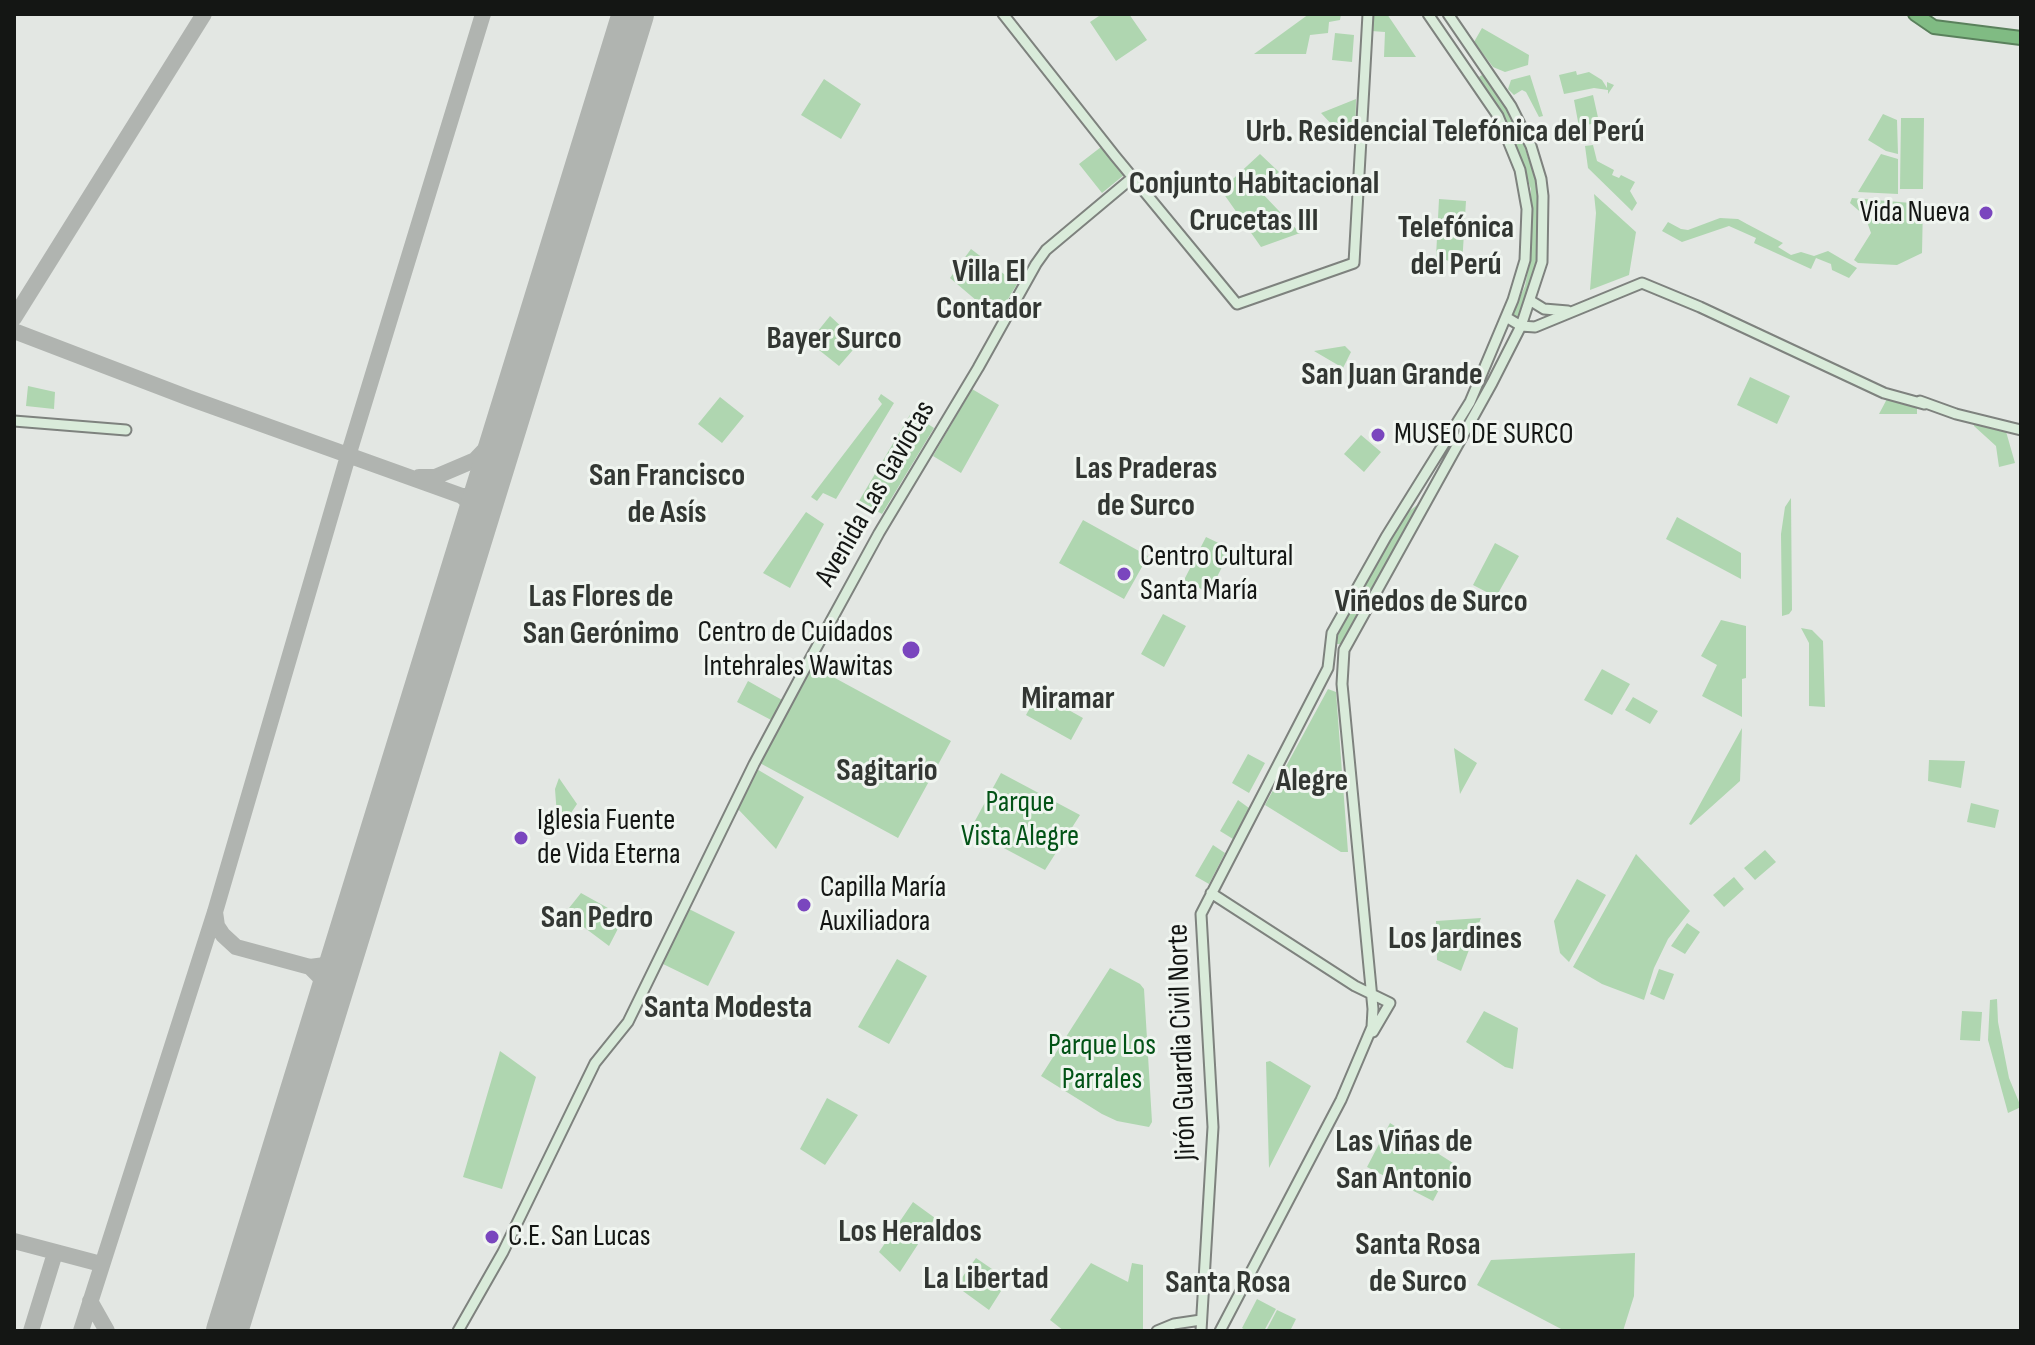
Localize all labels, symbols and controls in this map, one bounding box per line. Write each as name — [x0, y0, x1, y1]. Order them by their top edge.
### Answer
district label: Urb. Residencial Telefónica del Perú — [1245, 114, 1645, 152]
district label: Conjunto Habitacional Crucetas III — [1129, 166, 1379, 241]
place label: Vida Nueva — [1860, 195, 1970, 231]
marker: Vida Nueva — [1977, 204, 1995, 222]
district label: Telefónica del Perú — [1398, 210, 1514, 285]
district label: Villa El Contador — [936, 254, 1042, 329]
district label: Bayer Surco — [766, 321, 902, 359]
district label: San Juan Grande — [1301, 357, 1483, 395]
street label: Avenida Las Gaviotas — [808, 395, 944, 593]
place label: MUSEO DE SURCO — [1394, 417, 1573, 453]
marker: MUSEO DE SURCO — [1369, 426, 1387, 444]
district label: Las Praderas de Surco — [1075, 451, 1217, 526]
district label: San Francisco de Asís — [589, 458, 745, 533]
place label: Centro Cultural Santa María — [1140, 539, 1293, 610]
marker: Centro Cultural Santa María — [1115, 565, 1133, 583]
district label: Las Flores de San Gerónimo — [523, 579, 679, 654]
district label: Viñedos de Surco — [1334, 584, 1528, 622]
place label: Centro de Cuidados Intehrales Wawitas — [697, 615, 893, 686]
marker: Centro de Cuidados Intehrales Wawitas — [900, 639, 922, 661]
district label: Miramar — [1021, 681, 1115, 719]
district label: Sagitario — [836, 753, 938, 791]
district label: Alegre — [1276, 763, 1348, 801]
park label: Parque Vista Alegre — [961, 785, 1079, 856]
place label: Iglesia Fuente de Vida Eterna — [537, 803, 681, 874]
marker: Iglesia Fuente de Vida Eterna — [512, 829, 530, 847]
place label: Capilla María Auxiliadora — [820, 870, 946, 940]
marker: Capilla María Auxiliadora — [795, 896, 813, 914]
district label: San Pedro — [541, 900, 653, 938]
district label: Los Jardines — [1388, 921, 1522, 959]
street label: Jirón Guardia Civil Norte — [1161, 923, 1205, 1161]
district label: Santa Modesta — [644, 990, 812, 1028]
park label: Parque Los Parrales — [1048, 1028, 1156, 1098]
district label: Las Viñas de San Antonio — [1335, 1124, 1473, 1199]
district label: Los Heraldos — [838, 1214, 982, 1252]
place label: C.E. San Lucas — [508, 1219, 650, 1255]
district label: Santa Rosa de Surco — [1355, 1227, 1481, 1302]
marker: C.E. San Lucas — [483, 1228, 501, 1246]
district label: La Libertad — [923, 1261, 1049, 1299]
district label: Santa Rosa — [1165, 1265, 1291, 1303]

